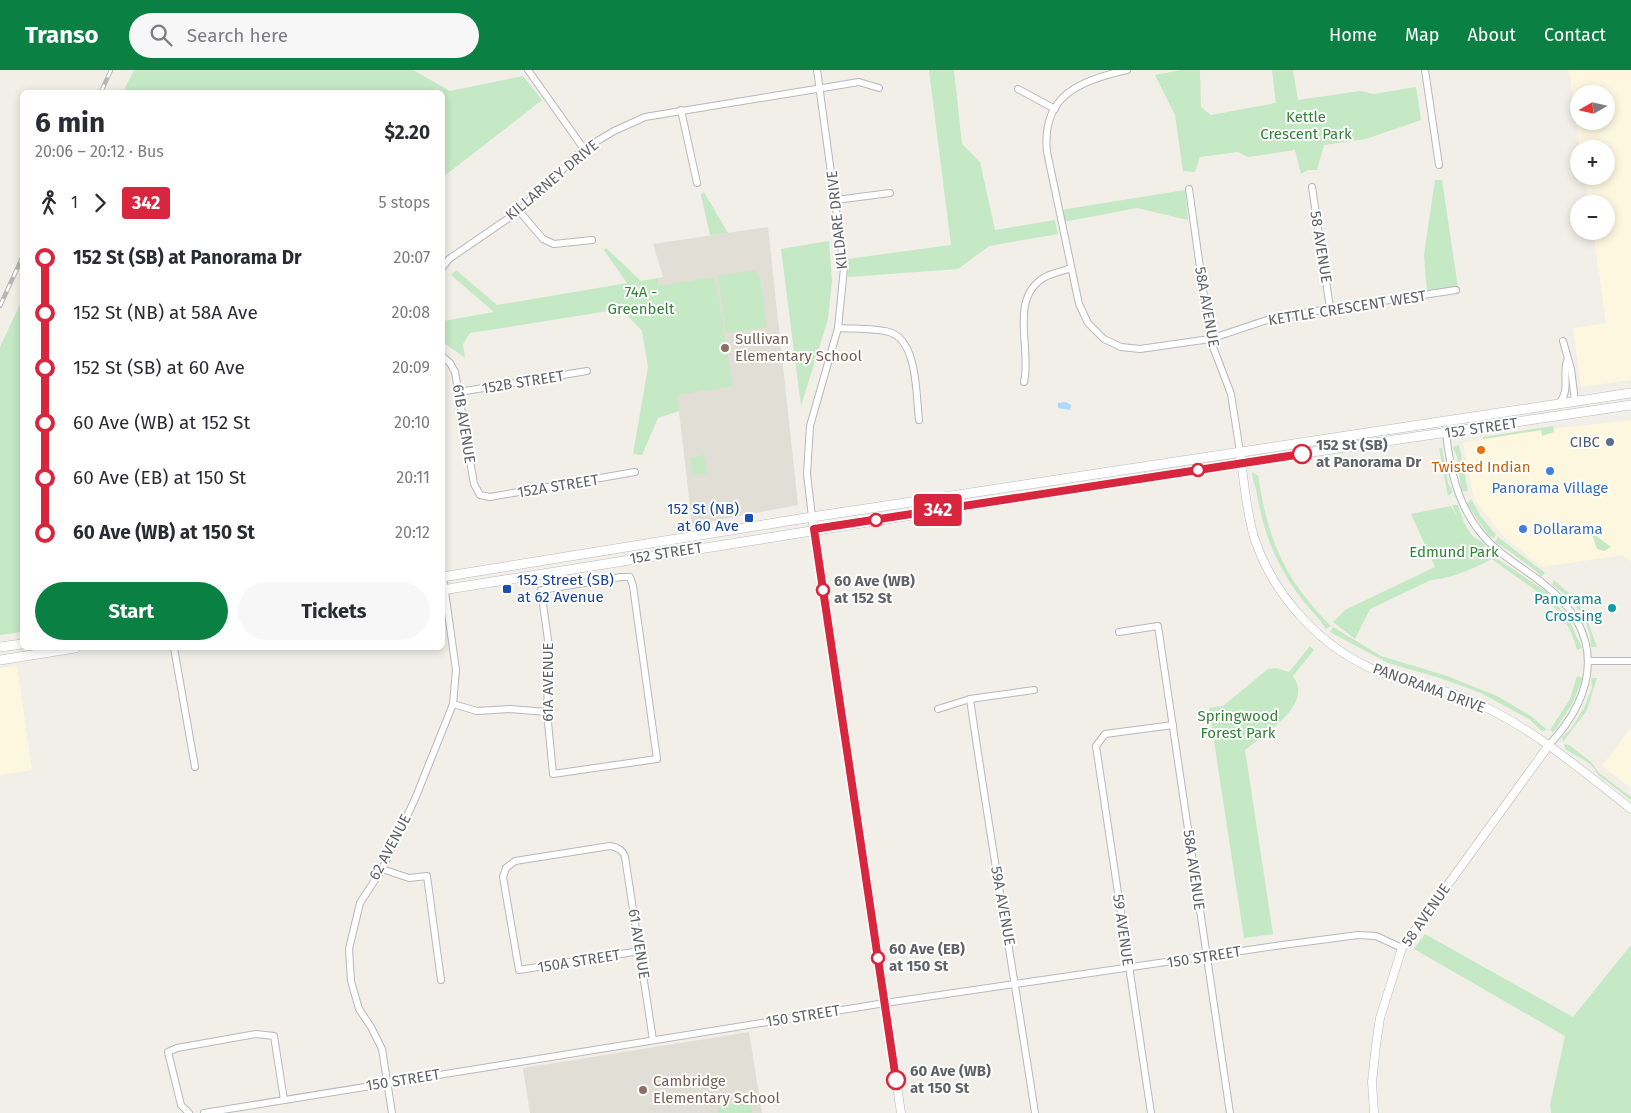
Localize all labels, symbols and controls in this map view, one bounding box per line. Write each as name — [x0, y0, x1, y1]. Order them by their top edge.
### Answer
search box — [129, 13, 479, 58]
text: Transo — [25, 21, 99, 49]
icon: search — [147, 21, 175, 49]
text: Search here — [187, 24, 288, 47]
text: Home — [1329, 24, 1377, 46]
text: Map — [1405, 24, 1439, 46]
text: About — [1467, 24, 1516, 46]
text: Contact — [1544, 24, 1606, 46]
north arrow — [1570, 85, 1615, 130]
map controls — [1570, 85, 1615, 240]
text: 6 min — [35, 106, 105, 139]
park label: Kettle Crescent Park — [1260, 108, 1352, 143]
text: $2.20 — [384, 121, 430, 144]
street label: KILLARNEY DRIVE — [502, 136, 602, 224]
button: + — [1570, 140, 1615, 185]
text: 20:06 – 20:12 · Bus — [35, 142, 164, 161]
street label: KILDARE DRIVE — [823, 170, 851, 270]
icon: walk — [35, 189, 63, 217]
icon: forward — [86, 189, 114, 217]
text: 342 — [132, 192, 160, 214]
text: 1 — [71, 193, 78, 212]
text: 5 stops — [378, 193, 430, 212]
button: − — [1570, 195, 1615, 240]
street label: 58 AVENUE — [1306, 210, 1336, 284]
text: 152 St (SB) at Panorama Dr — [73, 246, 302, 269]
text: 20:07 — [394, 248, 430, 267]
street label: 58A AVENUE — [1191, 265, 1223, 349]
park label: 74A - Greenbelt — [608, 283, 675, 318]
street label: KETTLE CRESCENT WEST — [1267, 287, 1427, 329]
text: 152 St (NB) at 58A Ave — [73, 301, 258, 324]
text: 20:08 — [392, 303, 430, 322]
place label: Sullivan Elementary School — [735, 330, 863, 365]
marker: Sullivan Elementary School — [719, 342, 731, 354]
text: 152 St (SB) at 60 Ave — [73, 356, 245, 379]
text: 20:09 — [392, 358, 430, 377]
street label: 152B STREET — [481, 367, 566, 397]
street label: 61B AVENUE — [449, 383, 479, 465]
text: 60 Ave (WB) at 152 St — [73, 411, 250, 434]
text: 20:10 — [394, 413, 430, 432]
street label: 152 STREET — [1443, 414, 1519, 442]
place label: CIBC — [1570, 433, 1601, 451]
place label: 152 St (SB) at Panorama Dr — [1316, 436, 1422, 471]
marker: CIBC — [1604, 436, 1616, 448]
marker: 152 St (SB) at Panorama Dr — [1292, 444, 1312, 464]
marker: Twisted Indian — [1475, 444, 1487, 456]
place label: Twisted Indian — [1432, 458, 1530, 476]
unlabelled marker — [1191, 463, 1205, 477]
marker: Panorama Village — [1544, 465, 1556, 477]
text: 60 Ave (EB) at 150 St — [73, 466, 246, 489]
text: 20:11 — [396, 468, 430, 487]
street label: 152A STREET — [516, 471, 600, 501]
place label: Panorama Village — [1491, 479, 1609, 497]
line badge: 342 — [909, 494, 967, 526]
text: 342 — [924, 499, 952, 521]
place label: 152 St (NB) at 60 Ave — [667, 500, 739, 535]
marker: 152 St (NB) at 60 Ave — [743, 512, 755, 524]
unlabelled marker — [869, 513, 883, 527]
place label: Dollarama — [1533, 520, 1603, 538]
text: 60 Ave (WB) at 150 St — [73, 521, 255, 544]
text: 20:12 — [395, 523, 430, 542]
marker: Dollarama — [1517, 523, 1529, 535]
street label: 152 STREET — [628, 538, 704, 568]
park label: Edmund Park — [1409, 543, 1499, 561]
place label: 152 Street (SB) at 62 Avenue — [517, 571, 614, 606]
place label: 60 Ave (WB) at 152 St — [834, 572, 915, 607]
button: Start — [35, 582, 228, 640]
button: Tickets — [238, 582, 430, 640]
marker: 152 Street (SB) at 62 Avenue — [501, 583, 513, 595]
marker: 60 Ave (WB) at 152 St — [816, 583, 830, 597]
place label: Panorama Crossing — [1534, 590, 1602, 625]
marker: Panorama Crossing — [1606, 602, 1618, 614]
street label: 61A AVENUE — [539, 642, 557, 722]
street label: PANORAMA DRIVE — [1370, 659, 1488, 717]
park label: Springwood Forest Park — [1198, 707, 1278, 742]
street label: 62 AVENUE — [365, 811, 415, 883]
street label: 58A AVENUE — [1179, 828, 1209, 912]
street label: 59A AVENUE — [987, 865, 1019, 947]
street label: 58 AVENUE — [1398, 880, 1454, 950]
street label: 59 AVENUE — [1109, 893, 1137, 967]
street label: 61 AVENUE — [625, 908, 653, 980]
place label: 60 Ave (EB) at 150 St — [889, 940, 965, 975]
street label: 150 STREET — [1166, 942, 1243, 972]
street label: 150A STREET — [536, 946, 622, 976]
marker: 60 Ave (EB) at 150 St — [871, 951, 885, 965]
street label: 150 STREET — [765, 1001, 842, 1031]
place label: 60 Ave (WB) at 150 St — [910, 1062, 991, 1097]
street label: 150 STREET — [365, 1065, 442, 1095]
marker: 60 Ave (WB) at 150 St — [886, 1070, 906, 1090]
place label: Cambridge Elementary School — [653, 1072, 781, 1107]
marker: Cambridge Elementary School — [637, 1084, 649, 1096]

